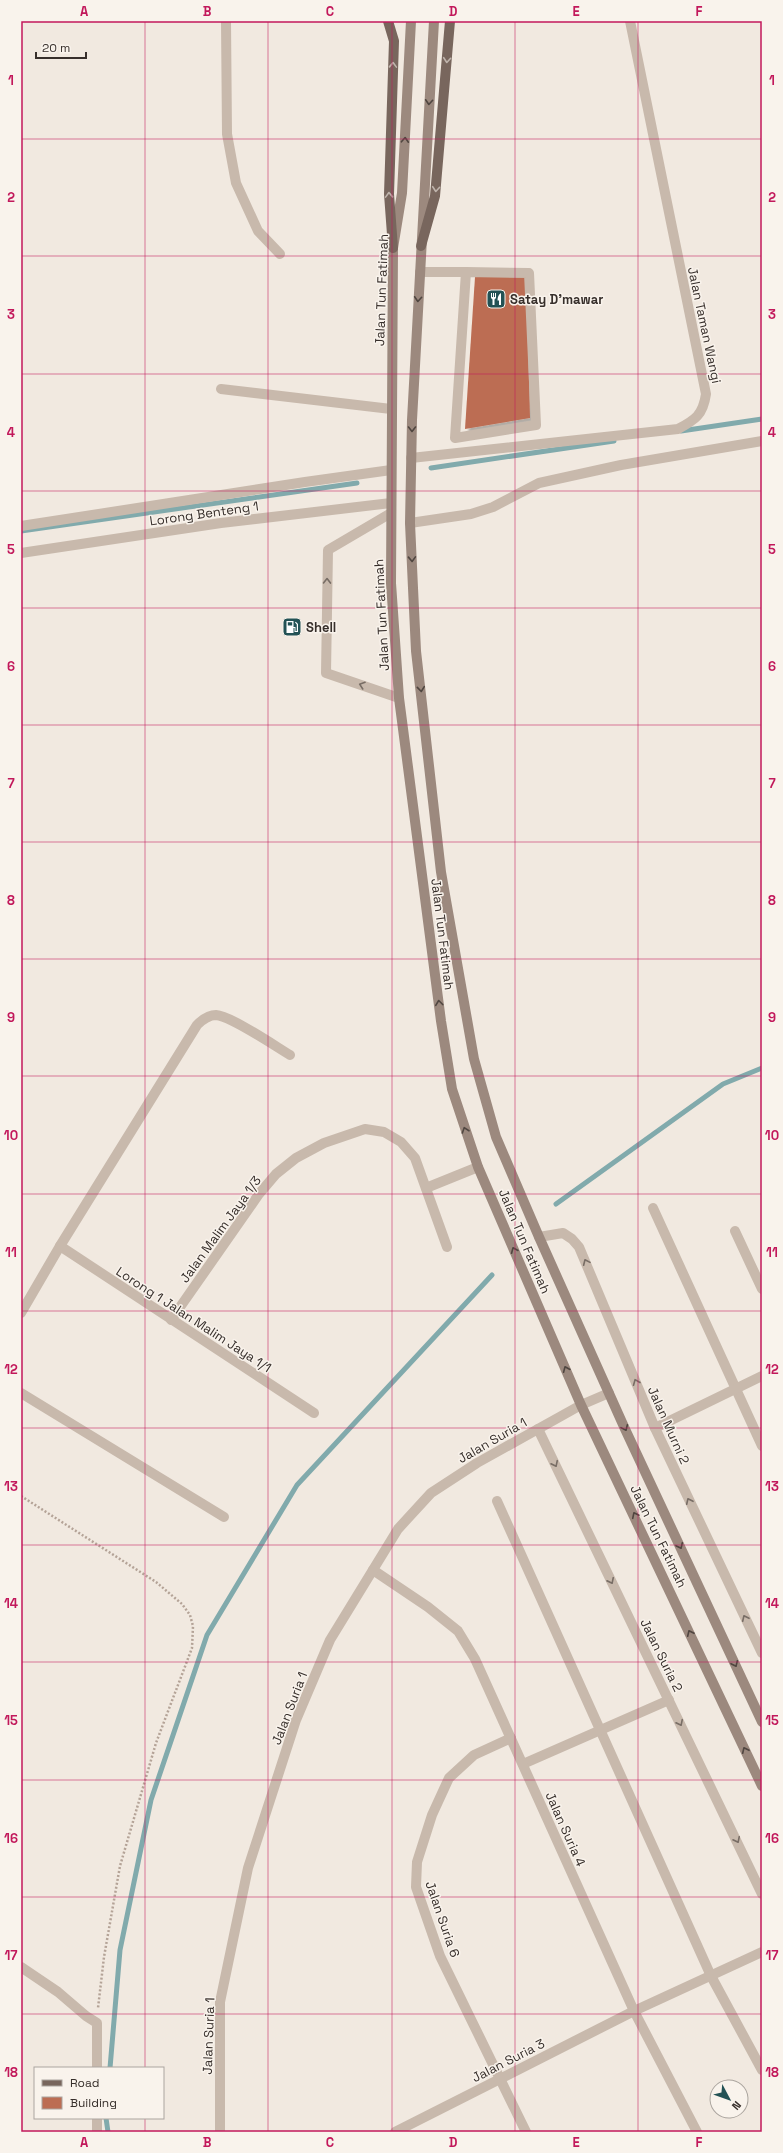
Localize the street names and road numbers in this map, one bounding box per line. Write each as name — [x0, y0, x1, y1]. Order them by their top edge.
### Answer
street label: Jalan Tun Fatimah — [371, 234, 392, 346]
street label: Jalan Taman Wangi — [684, 265, 725, 385]
street label: Lorong Benteng 1 — [148, 497, 260, 530]
street label: Jalan Tun Fatimah — [370, 559, 393, 671]
street label: Jalan Tun Fatimah — [427, 877, 458, 991]
street label: Jalan Malim Jaya 1/3 — [176, 1172, 265, 1286]
street label: Jalan Tun Fatimah — [495, 1186, 554, 1296]
street label: Lorong 1 Jalan Malim Jaya 1/1 — [113, 1263, 275, 1376]
street label: Jalan Murni 2 — [644, 1384, 693, 1467]
street label: Jalan Suria 1 — [455, 1414, 530, 1467]
street label: Jalan Tun Fatimah — [626, 1482, 691, 1590]
street label: Jalan Suria 2 — [636, 1616, 687, 1695]
street label: Jalan Suria 1 — [268, 1669, 311, 1747]
street label: Jalan Suria 4 — [542, 1789, 590, 1869]
street label: Jalan Suria 6 — [422, 1879, 464, 1960]
street label: Jalan Suria 1 — [199, 1997, 218, 2075]
street label: Jalan Suria 3 — [469, 2035, 548, 2086]

